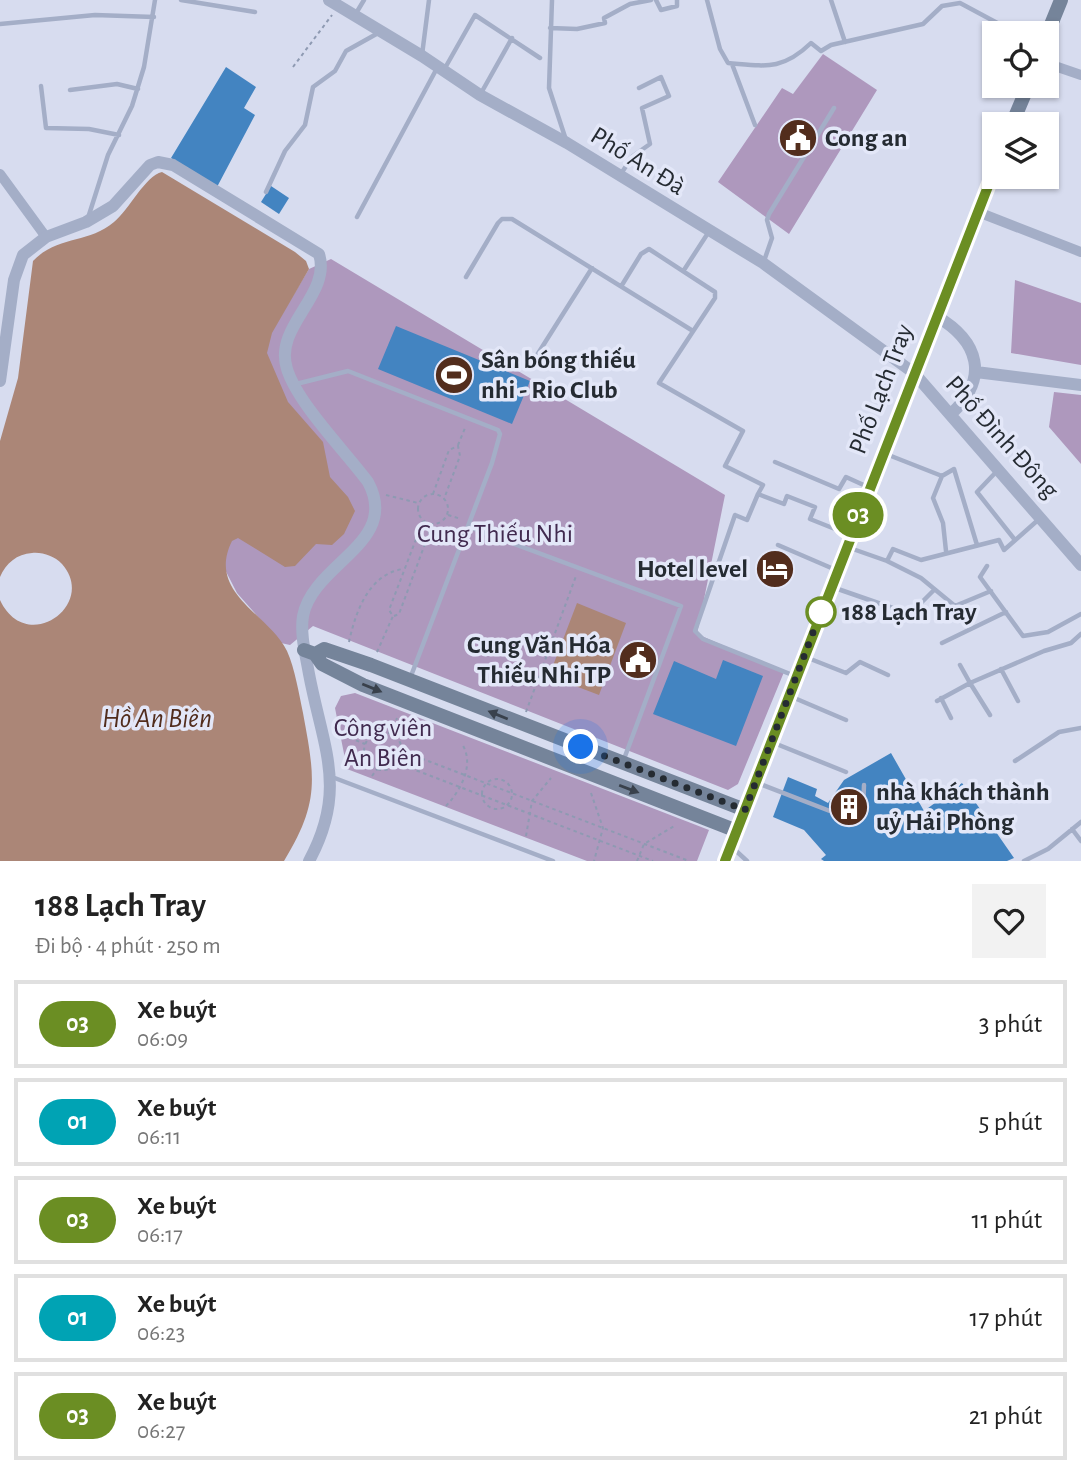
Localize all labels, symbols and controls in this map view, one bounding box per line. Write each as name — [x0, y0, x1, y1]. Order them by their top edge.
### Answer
map controls — [982, 21, 1059, 189]
button: locate — [982, 21, 1059, 98]
button: layers — [982, 112, 1059, 189]
public building icon: Cong an — [777, 117, 819, 159]
street label: Phố An Đà — [586, 122, 690, 200]
place label: Cong an — [825, 125, 908, 151]
street label: Phố Lạch Tray — [844, 321, 918, 457]
place label: Sân bóng thiếu nhi - Rio Club — [481, 347, 636, 403]
sports icon: Sân bóng thiếu nhi - Rio Club — [433, 354, 475, 396]
street label: Phố Đình Đông — [941, 371, 1064, 504]
line badge: 03 — [826, 492, 889, 538]
text: 03 — [847, 503, 869, 527]
park label: Cung Thiếu Nhi — [417, 521, 573, 547]
hotel icon: Hotel level — [754, 548, 796, 590]
place label: Hotel level — [637, 556, 748, 582]
marker: 188 Lạch Tray — [806, 597, 836, 627]
place label: 188 Lạch Tray — [842, 599, 977, 625]
place label: Cung Văn Hóa Thiếu Nhi TP — [467, 632, 611, 688]
public building icon: Cung Văn Hóa Thiếu Nhi TP — [617, 639, 659, 681]
one-way arrow — [362, 683, 383, 694]
water label: Hồ An Biên — [102, 705, 212, 733]
one-way arrow — [487, 710, 508, 721]
park label: Công viên An Biên — [334, 715, 432, 771]
your location — [563, 729, 598, 764]
place label: nhà khách thành uỷ Hải Phòng — [876, 779, 1050, 835]
one-way arrow — [619, 784, 640, 795]
building icon: nhà khách thành uỷ Hải Phòng — [828, 786, 870, 828]
button: heart — [972, 884, 1046, 958]
text: 188 Lạch Tray — [35, 890, 206, 923]
text: Đi bộ · 4 phút · 250 m — [35, 935, 221, 958]
text: Xe buýt — [137, 997, 216, 1023]
text: 3 phút — [979, 1011, 1042, 1037]
text: 03 — [66, 1012, 89, 1036]
text: 06:09 — [137, 1028, 188, 1051]
text: Xe buýt — [137, 1095, 216, 1121]
text: 5 phút — [979, 1109, 1042, 1135]
text: 01 — [67, 1110, 88, 1134]
text: 06:11 — [137, 1126, 181, 1149]
text: Xe buýt — [137, 1193, 216, 1219]
text: 11 phút — [972, 1207, 1042, 1233]
text: 03 — [66, 1208, 89, 1232]
text: 06:17 — [137, 1224, 183, 1247]
text: Xe buýt — [137, 1291, 216, 1317]
text: 17 phút — [970, 1305, 1042, 1331]
text: 01 — [67, 1306, 88, 1330]
text: 06:23 — [137, 1322, 185, 1345]
text: Xe buýt — [137, 1389, 216, 1415]
text: 21 phút — [969, 1403, 1042, 1429]
text: 03 — [66, 1404, 89, 1428]
text: 06:27 — [137, 1420, 185, 1443]

